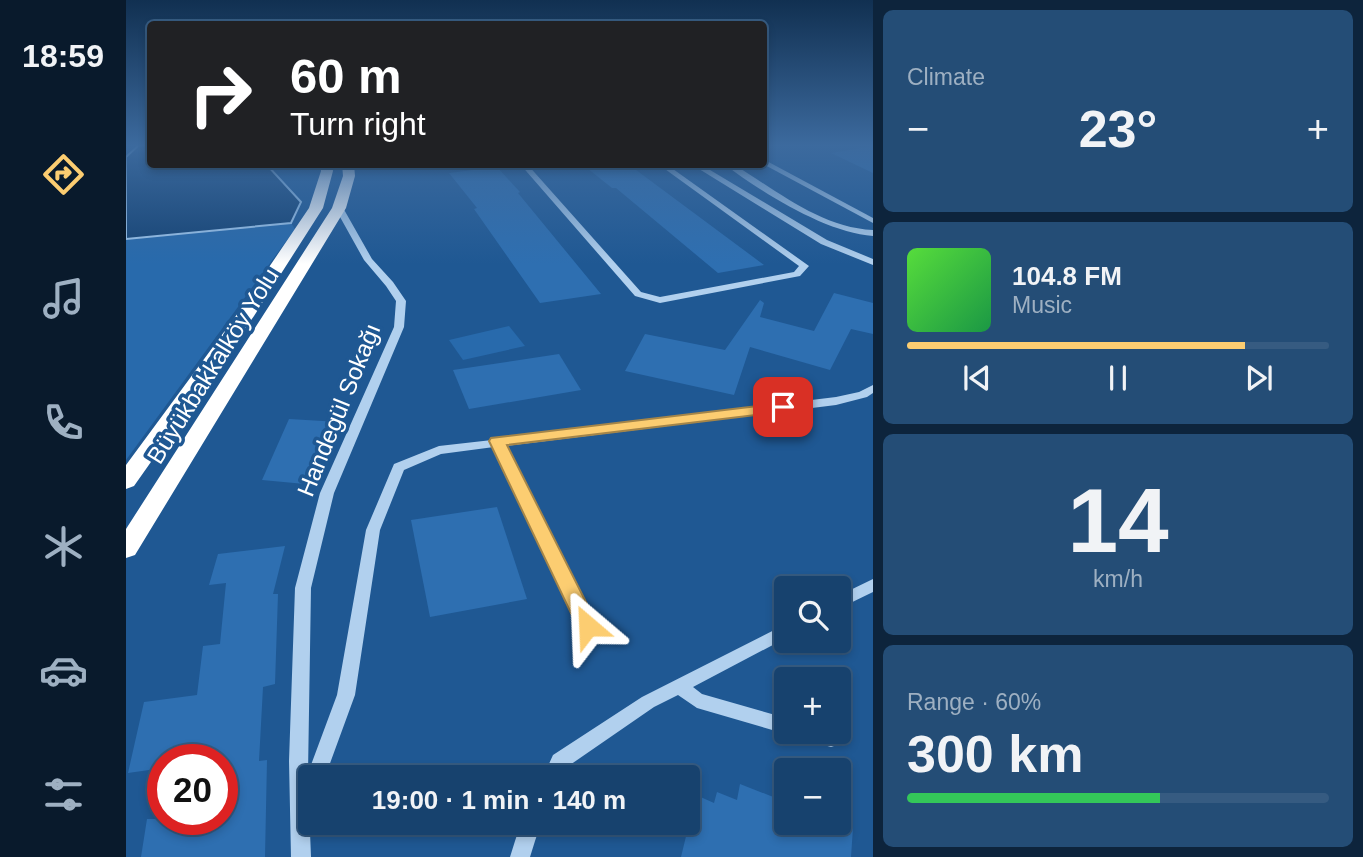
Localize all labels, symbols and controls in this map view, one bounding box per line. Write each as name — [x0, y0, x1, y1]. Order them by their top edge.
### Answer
text: 18:59 — [22, 38, 104, 74]
icon: right — [175, 49, 266, 140]
text: 60 m — [290, 49, 402, 103]
text: Climate — [907, 64, 985, 90]
text: 23° — [1079, 100, 1157, 158]
text: Turn right — [290, 106, 426, 142]
text: − — [907, 108, 929, 150]
text: + — [1307, 108, 1329, 150]
icon: directions — [39, 150, 88, 199]
text: 104.8 FM — [1012, 261, 1122, 291]
street label: Büyükbakkalköy Yolu — [141, 263, 284, 469]
icon: music — [39, 274, 88, 323]
text: Music — [1012, 292, 1072, 318]
street label: Handegül Sokağı — [292, 319, 386, 500]
icon: previous — [958, 359, 996, 397]
icon: pause — [1099, 359, 1137, 397]
icon: next — [1240, 359, 1278, 397]
pin — [753, 377, 813, 437]
icon: arrive — [764, 388, 802, 426]
icon: phone — [39, 398, 88, 447]
text: 14 — [1067, 470, 1169, 571]
icon: climate — [39, 522, 88, 571]
text: km/h — [1093, 566, 1143, 592]
map controls — [774, 576, 851, 835]
button: search — [774, 576, 851, 653]
position arrow — [551, 589, 625, 663]
icon: car — [39, 646, 88, 695]
button: + — [774, 667, 851, 744]
text: Range · 60% — [907, 689, 1041, 715]
text: 300 km — [907, 725, 1083, 783]
speed limit sign: 20 — [147, 744, 238, 835]
button: − — [774, 758, 851, 835]
icon: filters — [39, 770, 88, 819]
text: 19:00 · 1 min · 140 m — [372, 785, 626, 815]

